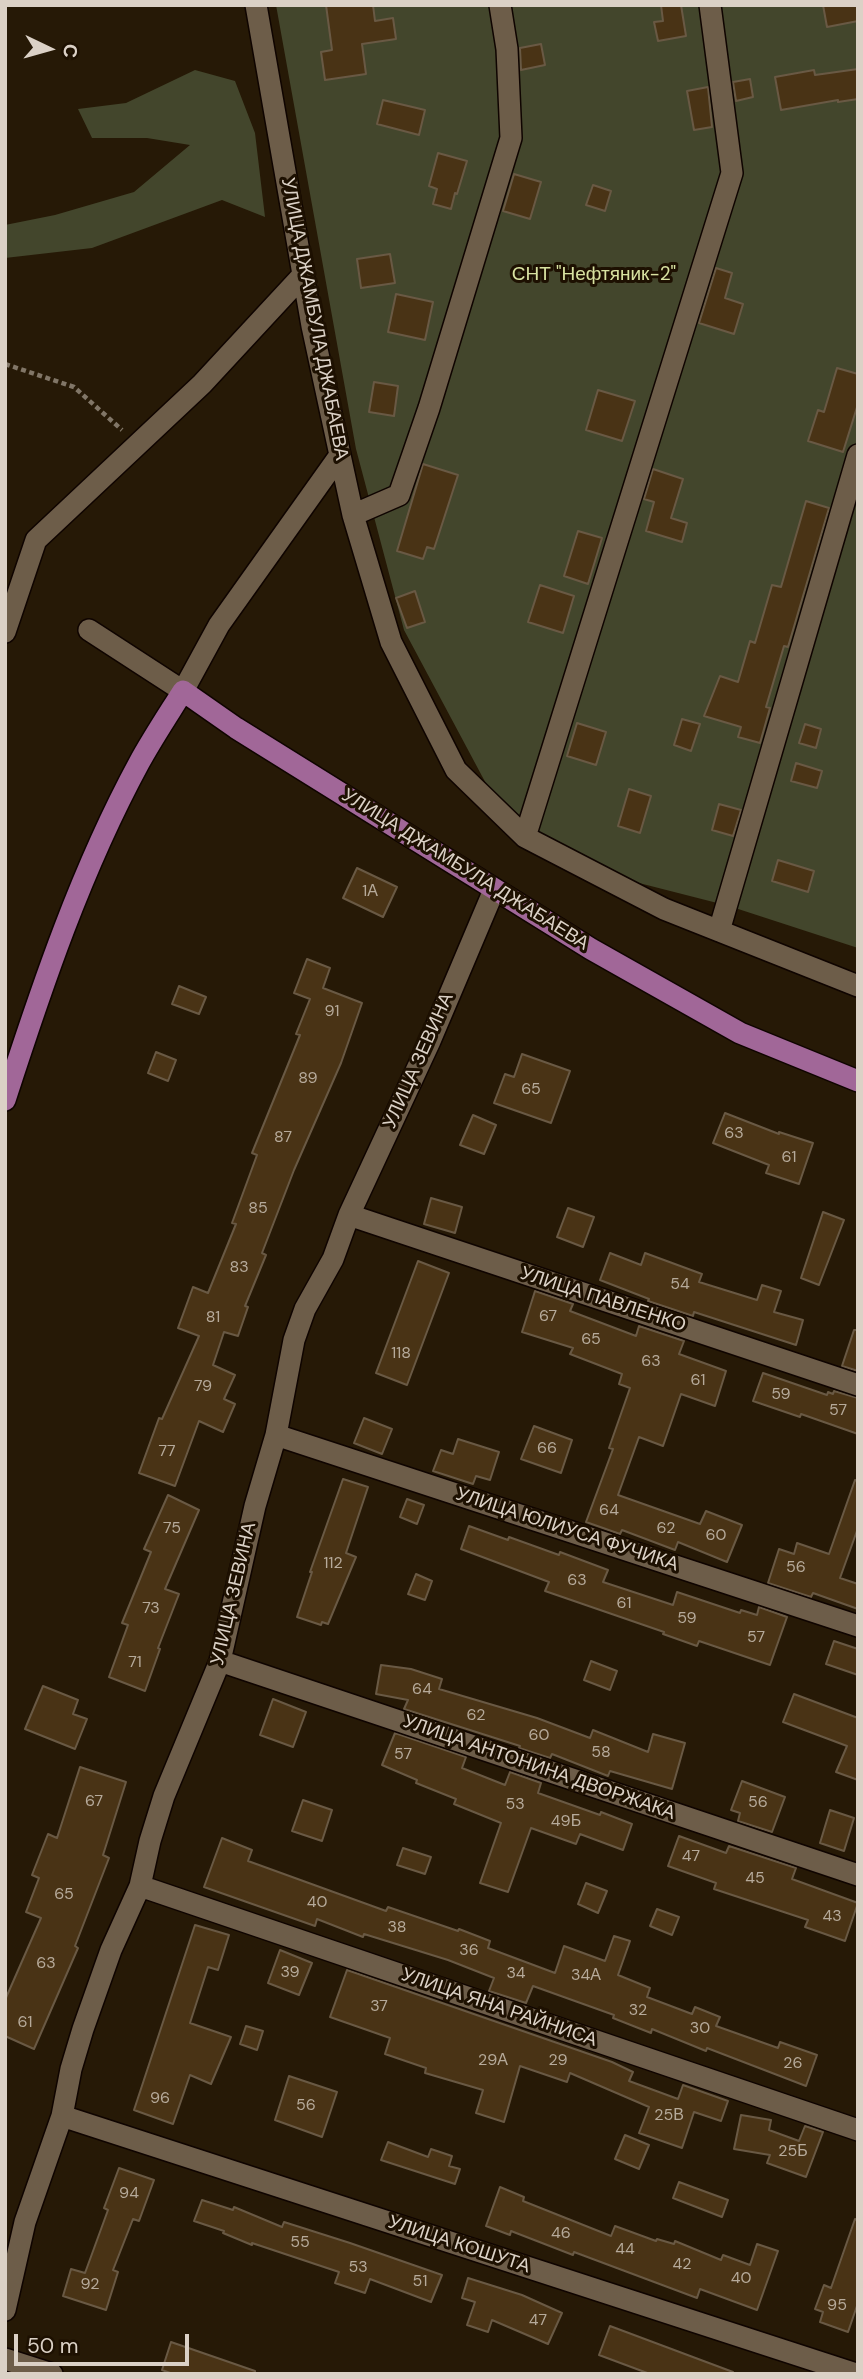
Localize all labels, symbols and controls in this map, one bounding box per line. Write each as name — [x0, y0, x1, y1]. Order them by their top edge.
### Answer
north arrow — [14, 14, 84, 84]
text: С — [57, 43, 83, 59]
street label: УЛИЦА ДЖАМБУЛА ДЖАБАЕВА — [275, 176, 353, 462]
park label: СНТ "Нефтяник-2" — [512, 264, 676, 286]
street label: УЛИЦА ДЖАМБУЛА ДЖАБАЕВА — [337, 784, 593, 956]
house number: 1А — [362, 882, 378, 902]
street label: УЛИЦА ЗЕВИНА — [379, 990, 459, 1132]
house number: 91 — [325, 1002, 339, 1022]
house number: 89 — [298, 1069, 318, 1089]
house number: 65 — [521, 1080, 541, 1100]
house number: 63 — [724, 1124, 744, 1144]
house number: 87 — [274, 1128, 292, 1148]
house number: 61 — [781, 1148, 797, 1168]
house number: 85 — [248, 1199, 268, 1219]
house number: 83 — [229, 1258, 249, 1278]
street label: УЛИЦА ПАВЛЕНКО — [517, 1262, 689, 1338]
house number: 54 — [670, 1275, 690, 1295]
house number: 67 — [539, 1307, 557, 1327]
house number: 81 — [206, 1308, 220, 1328]
house number: 65 — [581, 1330, 601, 1350]
house number: 118 — [391, 1344, 411, 1364]
house number: 63 — [641, 1352, 661, 1372]
house number: 61 — [690, 1371, 706, 1391]
house number: 79 — [194, 1377, 212, 1397]
house number: 59 — [771, 1385, 791, 1405]
house number: 57 — [829, 1401, 847, 1421]
house number: 66 — [537, 1439, 557, 1459]
house number: 77 — [158, 1442, 176, 1462]
street label: УЛИЦА ЮЛИУСА ФУЧИКА — [453, 1483, 681, 1577]
house number: 64 — [599, 1501, 619, 1521]
house number: 75 — [163, 1519, 181, 1539]
house number: 62 — [657, 1519, 675, 1539]
street label: УЛИЦА ЗЕВИНА — [206, 1520, 262, 1668]
house number: 60 — [706, 1526, 726, 1546]
house number: 112 — [323, 1554, 343, 1574]
house number: 56 — [786, 1558, 806, 1578]
house number: 63 — [567, 1571, 587, 1591]
house number: 61 — [616, 1594, 632, 1614]
house number: 73 — [142, 1599, 160, 1619]
house number: 59 — [677, 1609, 697, 1629]
house number: 57 — [747, 1628, 765, 1648]
house number: 71 — [128, 1653, 142, 1673]
house number: 64 — [412, 1680, 432, 1700]
house number: 62 — [467, 1706, 485, 1726]
street label: УЛИЦА АНТОНИНА ДВОРЖАКА — [400, 1711, 678, 1825]
house number: 60 — [529, 1726, 549, 1746]
house number: 58 — [591, 1743, 611, 1763]
house number: 57 — [394, 1745, 412, 1765]
house number: 67 — [85, 1792, 103, 1812]
house number: 56 — [748, 1793, 768, 1813]
house number: 53 — [505, 1795, 525, 1815]
house number: 49Б — [551, 1812, 581, 1832]
house number: 47 — [682, 1847, 700, 1867]
house number: 45 — [745, 1869, 765, 1889]
house number: 65 — [54, 1885, 74, 1905]
house number: 40 — [307, 1893, 327, 1913]
house number: 43 — [822, 1907, 842, 1927]
house number: 38 — [387, 1918, 407, 1938]
house number: 36 — [459, 1941, 479, 1961]
house number: 63 — [36, 1954, 56, 1974]
house number: 39 — [280, 1963, 300, 1983]
street label: УЛИЦА ЯНА РАЙНИСА — [398, 1964, 600, 2052]
house number: 34 — [506, 1964, 526, 1984]
house number: 34А — [571, 1966, 601, 1986]
house number: 37 — [370, 1997, 388, 2017]
house number: 32 — [629, 2001, 647, 2021]
house number: 61 — [17, 2013, 33, 2033]
house number: 30 — [690, 2019, 710, 2039]
house number: 29А — [478, 2051, 508, 2071]
house number: 29 — [548, 2051, 568, 2071]
house number: 26 — [783, 2054, 803, 2074]
house number: 96 — [150, 2089, 170, 2109]
house number: 56 — [296, 2096, 316, 2116]
house number: 25В — [654, 2106, 684, 2126]
house number: 25Б — [778, 2142, 808, 2162]
house number: 94 — [119, 2184, 139, 2204]
street label: УЛИЦА КОШУТА — [385, 2211, 533, 2279]
house number: 46 — [551, 2224, 571, 2244]
house number: 55 — [290, 2233, 310, 2253]
house number: 44 — [615, 2240, 635, 2260]
house number: 42 — [673, 2255, 691, 2275]
house number: 53 — [348, 2258, 368, 2278]
house number: 40 — [731, 2269, 751, 2289]
house number: 51 — [413, 2272, 427, 2292]
house number: 92 — [81, 2275, 99, 2295]
house number: 95 — [827, 2296, 847, 2316]
house number: 47 — [529, 2311, 547, 2331]
scale bar — [18, 2320, 192, 2364]
text: 50 m — [27, 2332, 78, 2360]

